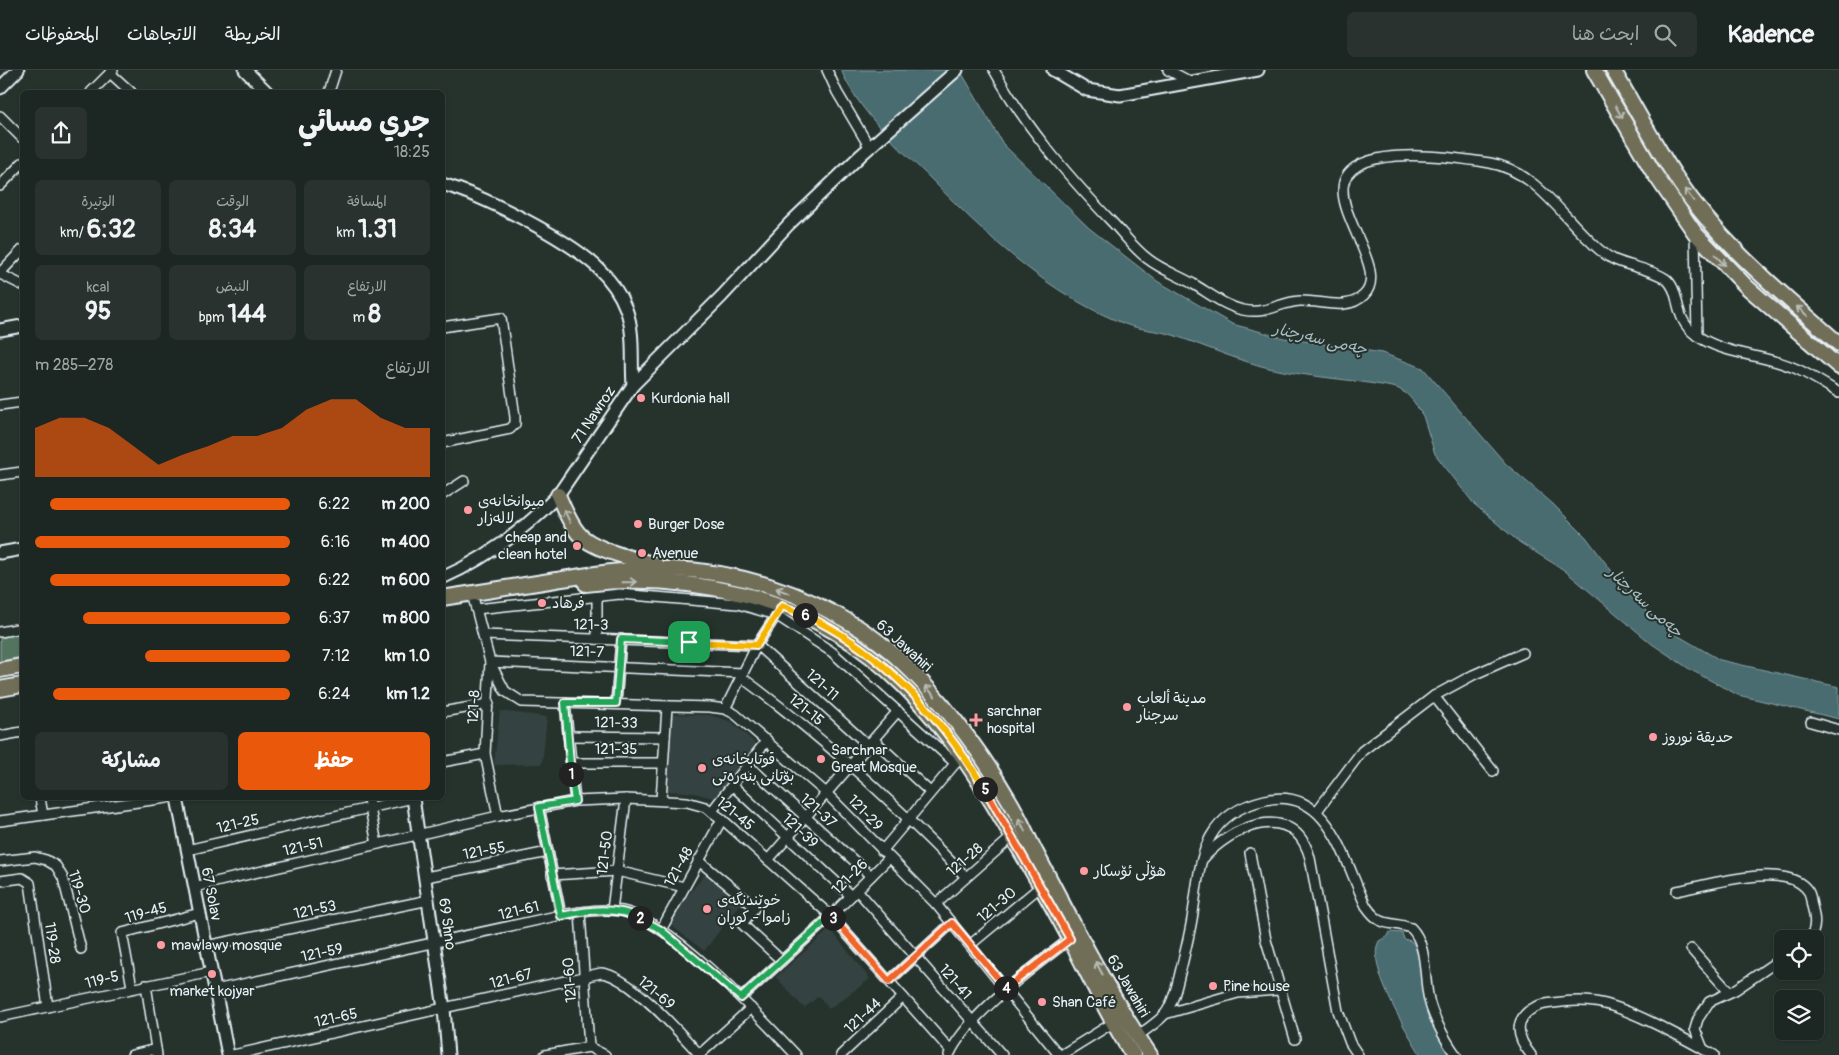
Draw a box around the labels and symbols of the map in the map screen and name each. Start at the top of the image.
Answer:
one-way arrow [1614,104,1624,119]
one-way arrow [1684,189,1695,202]
one-way arrow [1714,253,1726,266]
one-way arrow [1796,306,1809,317]
water label: چەمی سەرچنار [1270,318,1370,360]
street label: 71 Nawroz [568,383,620,447]
place label: Kurdonia hall [651,389,730,408]
marker: Kurdonia hall [635,392,647,404]
place label: میوانخانەی لالەزار [477,492,545,528]
marker: میوانخانەی لالەزار [462,504,474,516]
one-way arrow [562,509,572,524]
place label: Burger Dose [648,515,725,534]
marker: Burger Dose [632,518,644,530]
place label: cheap and clean hotel [498,528,567,564]
marker: cheap and clean hotel [571,540,583,552]
place label: Avenue [652,544,699,563]
marker: Avenue [636,547,648,559]
water label: چەمی سەرچنار [1602,561,1688,643]
one-way arrow [621,577,637,587]
one-way arrow [776,586,791,595]
place label: فرهاد [552,594,585,613]
marker: فرهاد [536,597,548,609]
pin: 6 [792,602,818,628]
street label: 121-3 [573,615,609,635]
street label: 63 Jawahiri [872,616,936,677]
pin [668,621,710,663]
street label: 121-7 [569,642,605,662]
street label: 121-11 [801,665,843,705]
one-way arrow [924,685,936,698]
street label: 121-8 [464,689,484,725]
place label: مدينة ألعاب سرجنار [1136,689,1207,725]
street label: 121-15 [784,690,828,730]
marker: مدينة ألعاب سرجنار [1121,701,1133,713]
place label: sarchnar hospital [987,702,1042,738]
street label: 121-33 [594,713,638,733]
marker: sarchnar hospital [969,713,983,727]
place label: حديقة نوروز [1662,728,1733,747]
marker: حديقة نوروز [1647,731,1659,743]
street label: 121-35 [594,740,638,759]
place label: Sarchnar Great Mosque [831,741,917,777]
place label: قوتابخانەی بۆتانی بنەرەتی [712,750,794,786]
marker: Sarchnar Great Mosque [815,753,827,765]
pin: 1 [558,762,584,786]
marker: قوتابخانەی بۆتانی بنەرەتی [696,762,708,774]
pin: 5 [972,776,998,802]
street label: 121-37 [796,790,840,832]
street label: 121-29 [843,791,887,835]
street label: 121-45 [712,793,758,835]
street label: 121-25 [215,810,261,838]
street label: 121-39 [778,810,822,852]
one-way arrow [1017,818,1026,833]
street label: 121-50 [593,830,617,876]
street label: 121-51 [281,833,325,861]
street label: 121-55 [461,838,507,864]
street label: 121-28 [943,839,988,881]
street label: 121-48 [660,843,698,890]
street label: 121-26 [828,855,872,899]
place label: هۆڵی ئۆسکار [1093,860,1166,881]
marker: هۆڵی ئۆسکار [1078,865,1090,877]
street label: 67 Solav [197,866,226,922]
street label: 119-30 [63,868,95,916]
street label: 121-30 [974,883,1020,927]
place label: خوێندنگەی زاموا - کوڕان [717,891,791,930]
street label: 121-53 [292,896,338,924]
street label: 69 Shno [434,897,460,951]
street label: 121-61 [497,897,541,925]
street label: 119-45 [123,898,169,928]
marker: خوێندنگەی زاموا - کوڕان [701,903,713,915]
pin: 2 [628,906,652,930]
pin: 3 [820,906,846,930]
street label: 119-28 [40,921,64,965]
place label: mawlawy mosque [171,936,282,955]
marker: mawlawy mosque [155,939,167,951]
street label: 121-59 [299,939,345,967]
street label: 63 Jawahiri [1102,951,1154,1021]
street label: 121-60 [559,957,581,1003]
street label: 121-41 [934,960,976,1004]
one-way arrow [1093,961,1103,976]
street label: 121-67 [488,965,534,993]
street label: 119-5 [83,967,121,993]
marker: market kojyar [206,968,218,980]
street label: 121-69 [633,972,679,1014]
pin: 4 [994,976,1018,1000]
place label: Pine house [1223,977,1290,996]
marker: Pine house [1207,980,1219,992]
place label: market kojyar [169,982,255,1001]
place label: Shan Café [1052,993,1116,1012]
street label: 121-44 [840,994,886,1038]
marker: Shan Café [1036,996,1048,1008]
street label: 121-65 [313,1004,359,1032]

